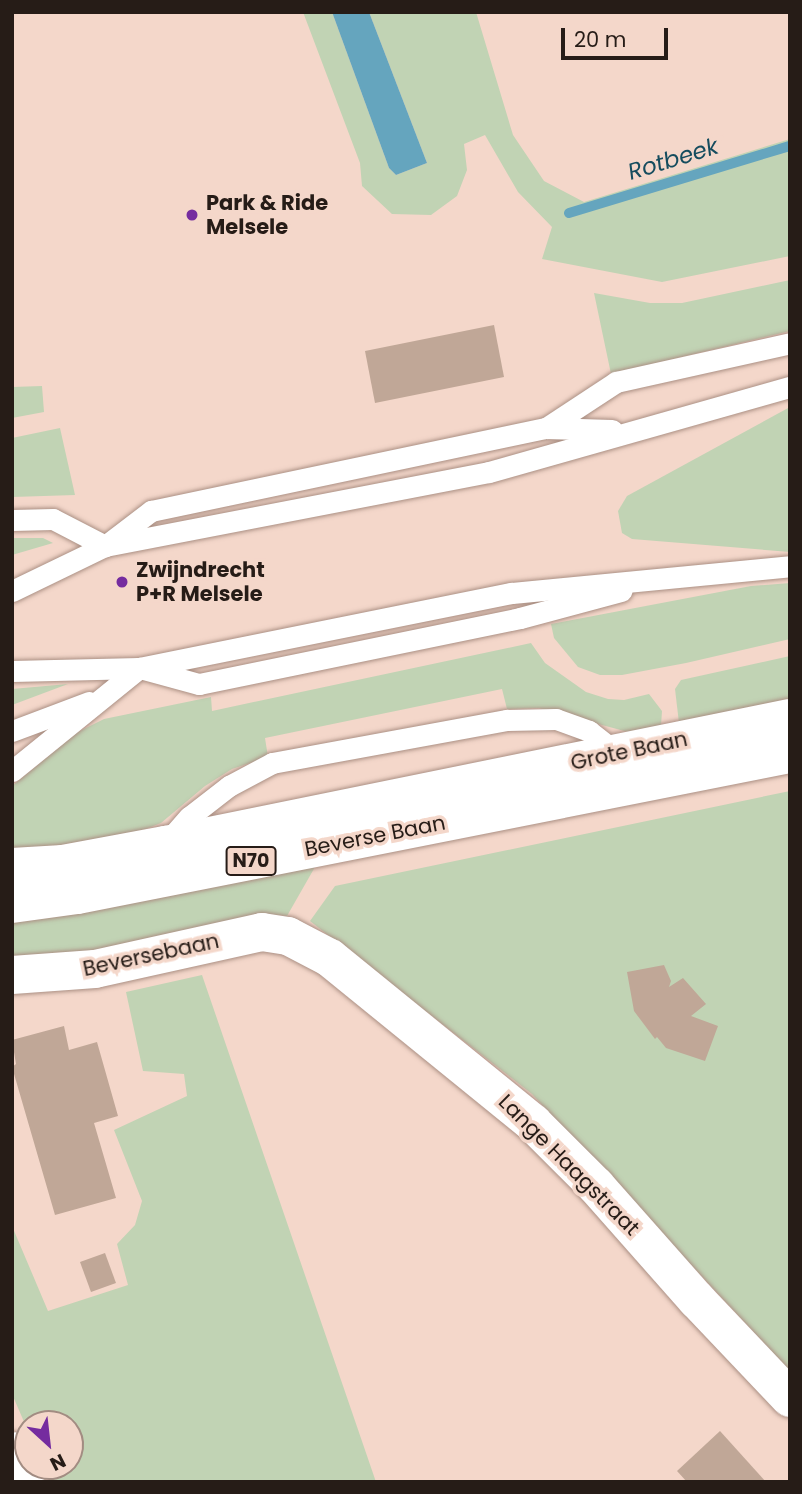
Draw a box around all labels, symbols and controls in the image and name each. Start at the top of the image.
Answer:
scale bar [564,14,671,58]
text: 20 m [574,25,627,54]
water label: Rotbeek [625,132,721,186]
place label: Park & Ride Melsele [206,190,328,240]
marker: Park & Ride Melsele [184,207,200,223]
place label: Zwijndrecht P+R Melsele [136,557,265,607]
marker: Zwijndrecht P+R Melsele [114,574,130,590]
street label: Grote Baan [568,726,690,776]
street label: Beverse Baan [302,810,448,862]
road number: N70 [225,846,277,876]
street label: Beversebaan [81,928,221,982]
street label: Lange Haagstraat [493,1089,645,1241]
north arrow [14,1410,84,1480]
text: N [45,1447,70,1478]

